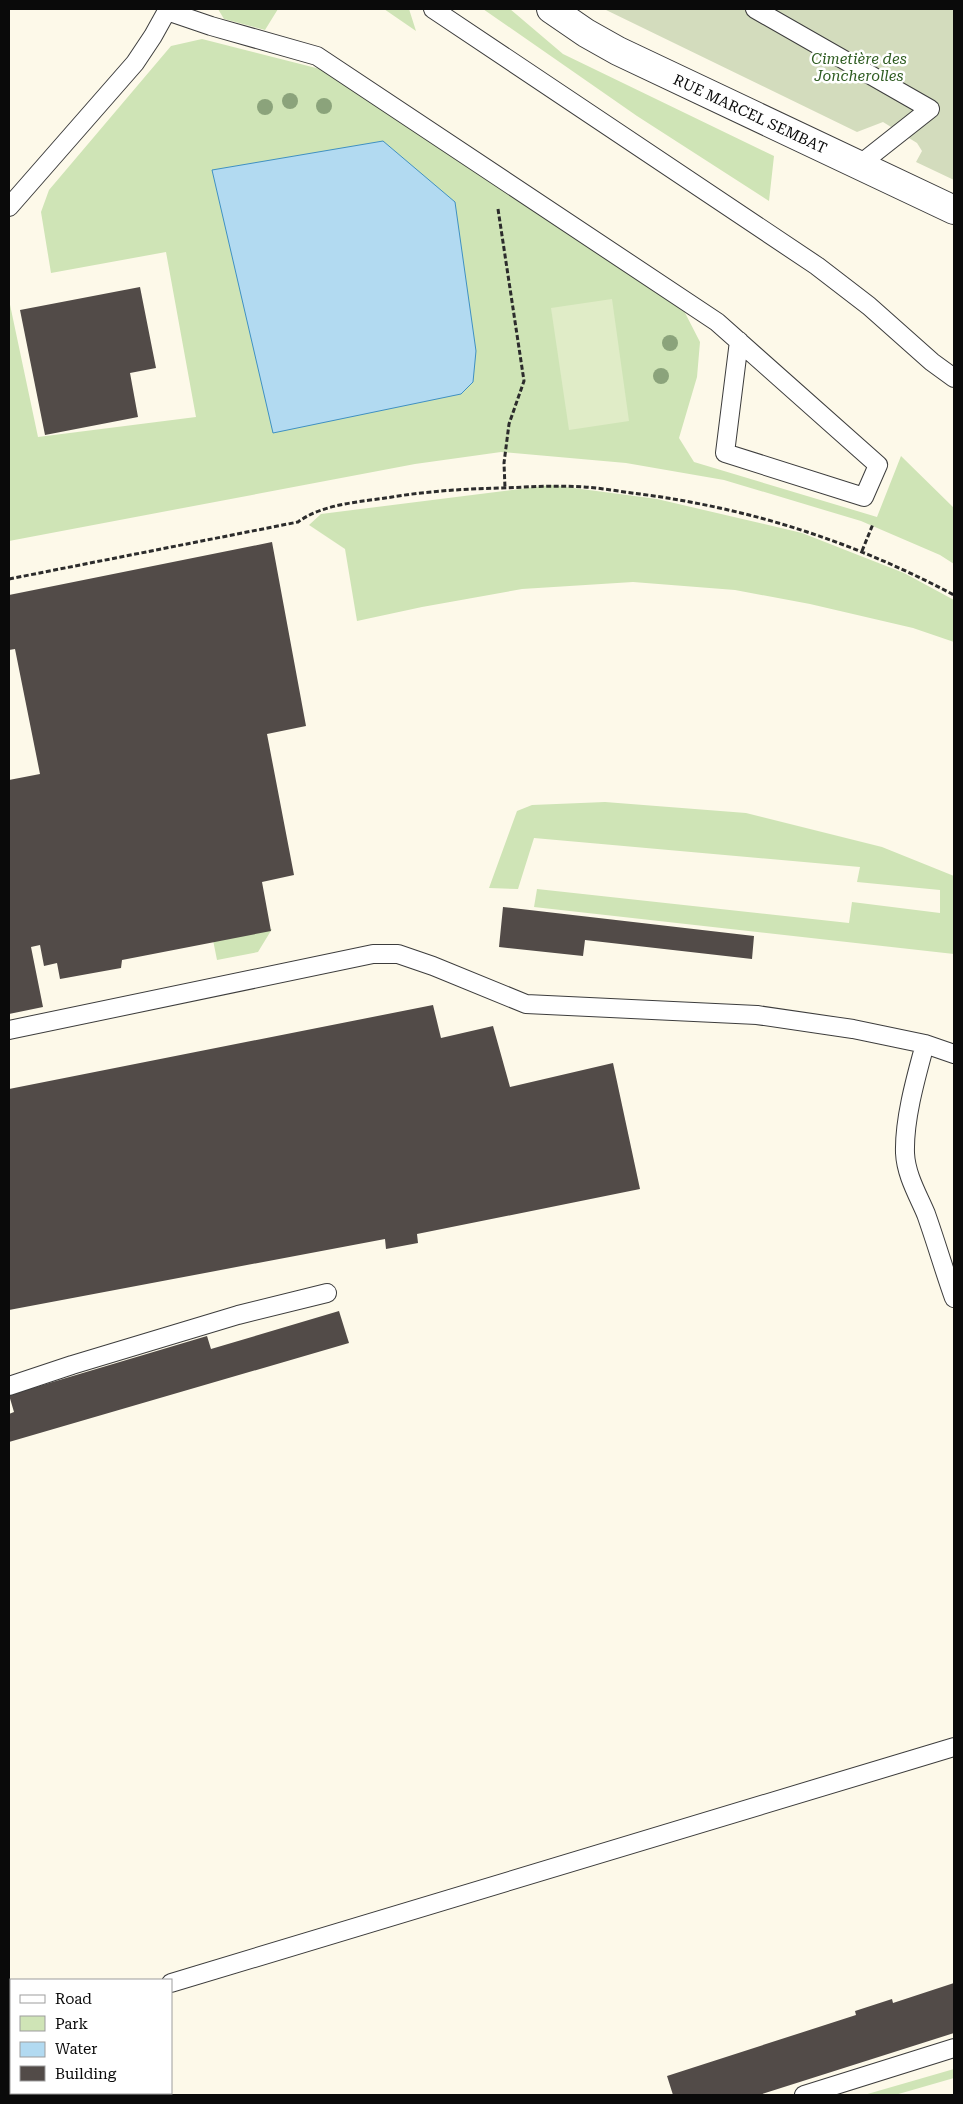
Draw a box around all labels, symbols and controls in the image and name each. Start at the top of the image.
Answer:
park label: Cimetière des Joncherolles [811,50,907,85]
street label: RUE MARCEL SEMBAT [670,70,830,158]
legend [10,1979,172,2094]
text: Road [55,1990,92,2008]
text: Park [55,2015,89,2033]
text: Water [55,2040,97,2058]
text: Building [55,2065,117,2083]

